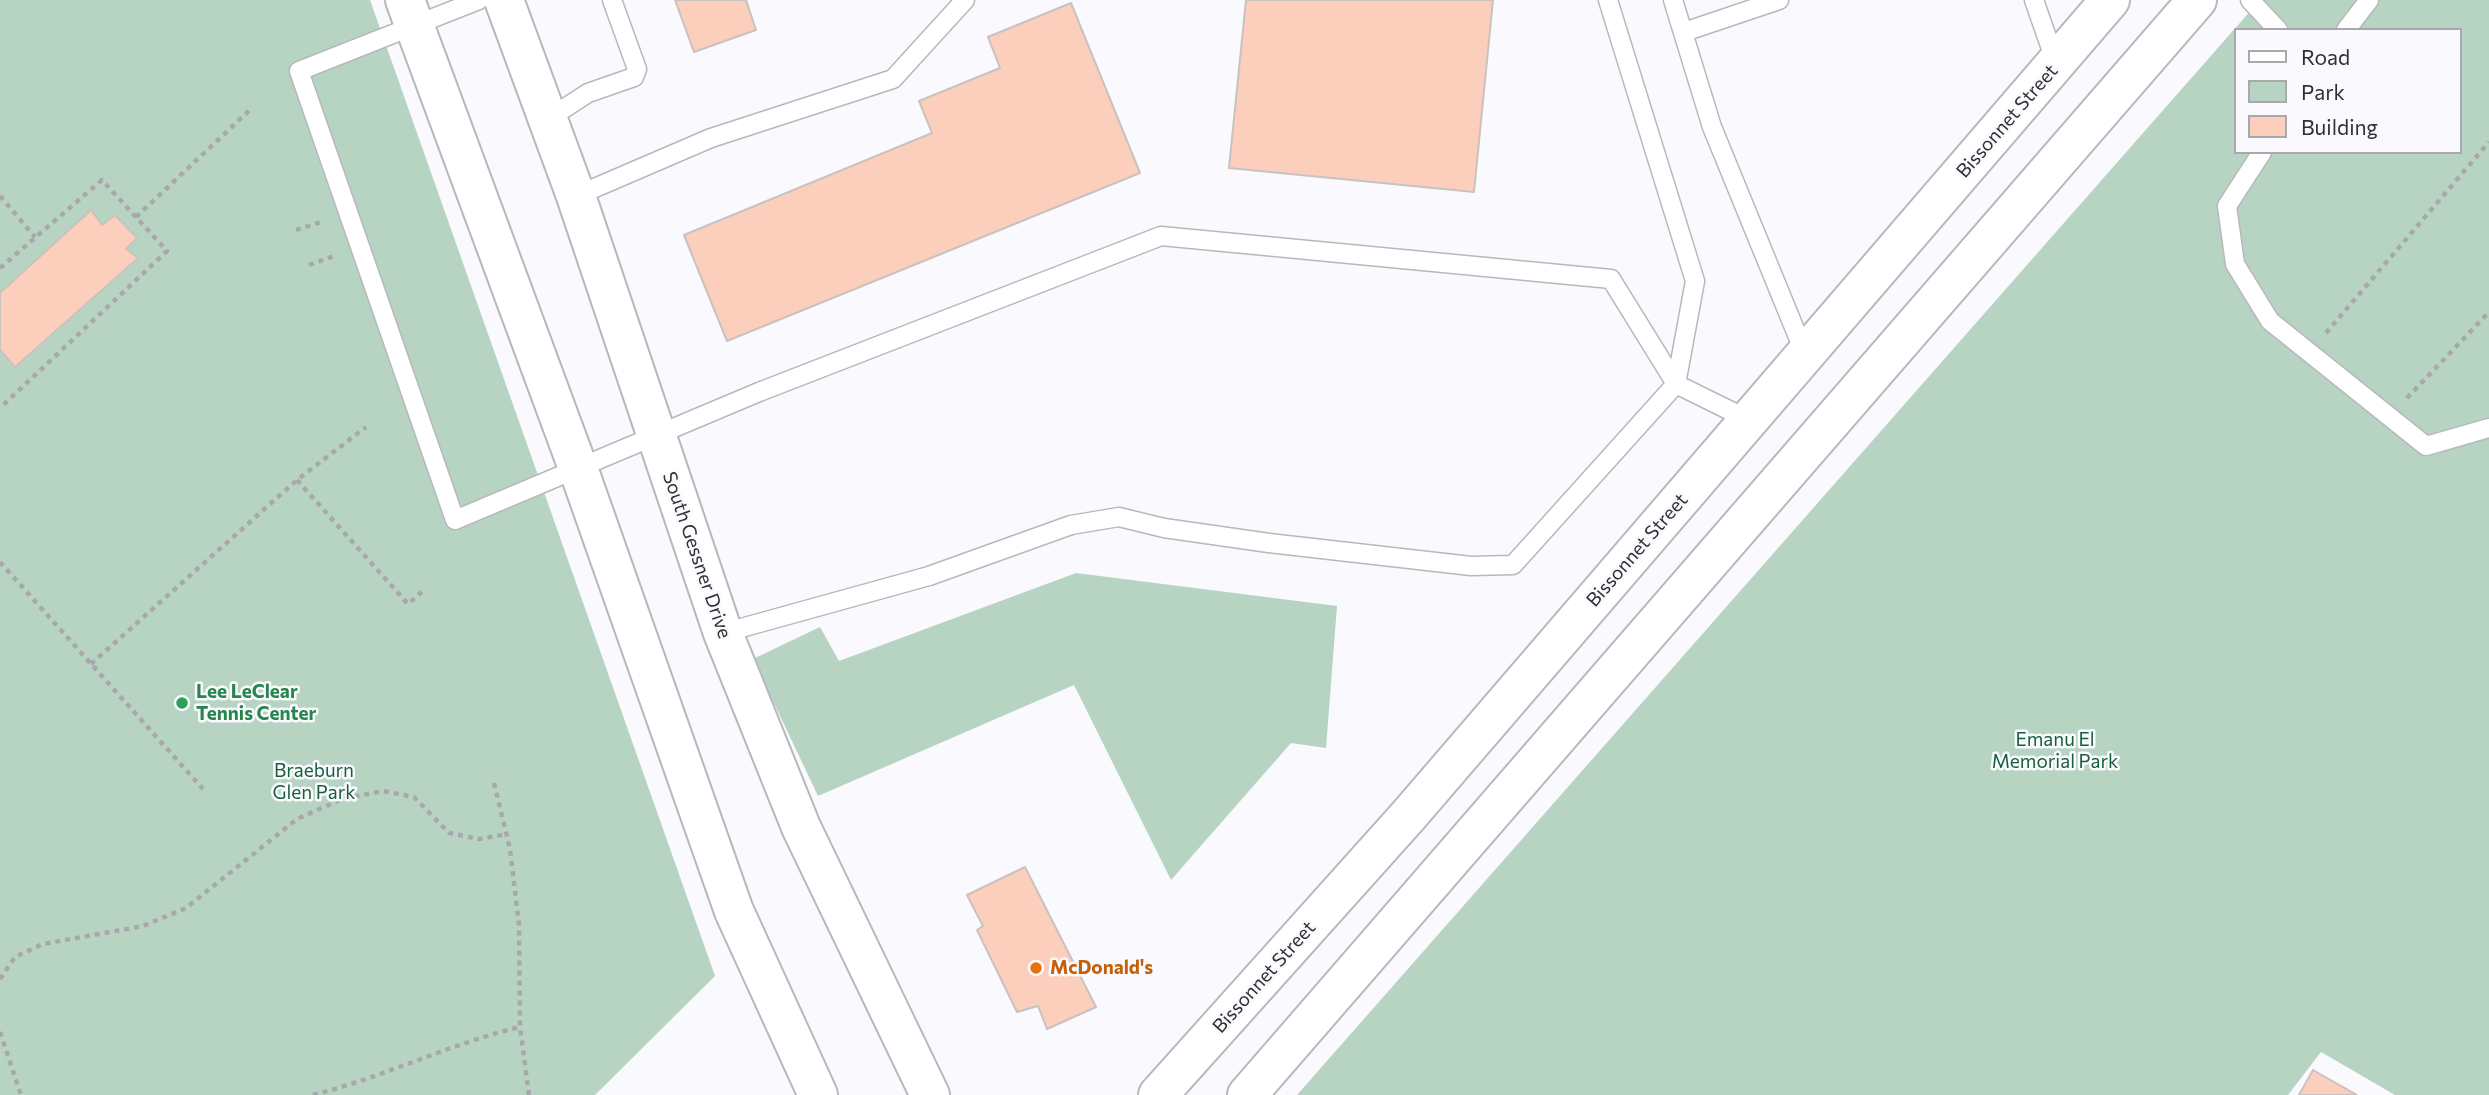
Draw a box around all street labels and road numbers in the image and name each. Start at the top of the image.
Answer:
street label: Bissonnet Street [1952,60,2062,182]
street label: South Gessner Drive [658,469,736,641]
street label: Bissonnet Street [1582,489,1692,611]
street label: Bissonnet Street [1208,916,1320,1038]

